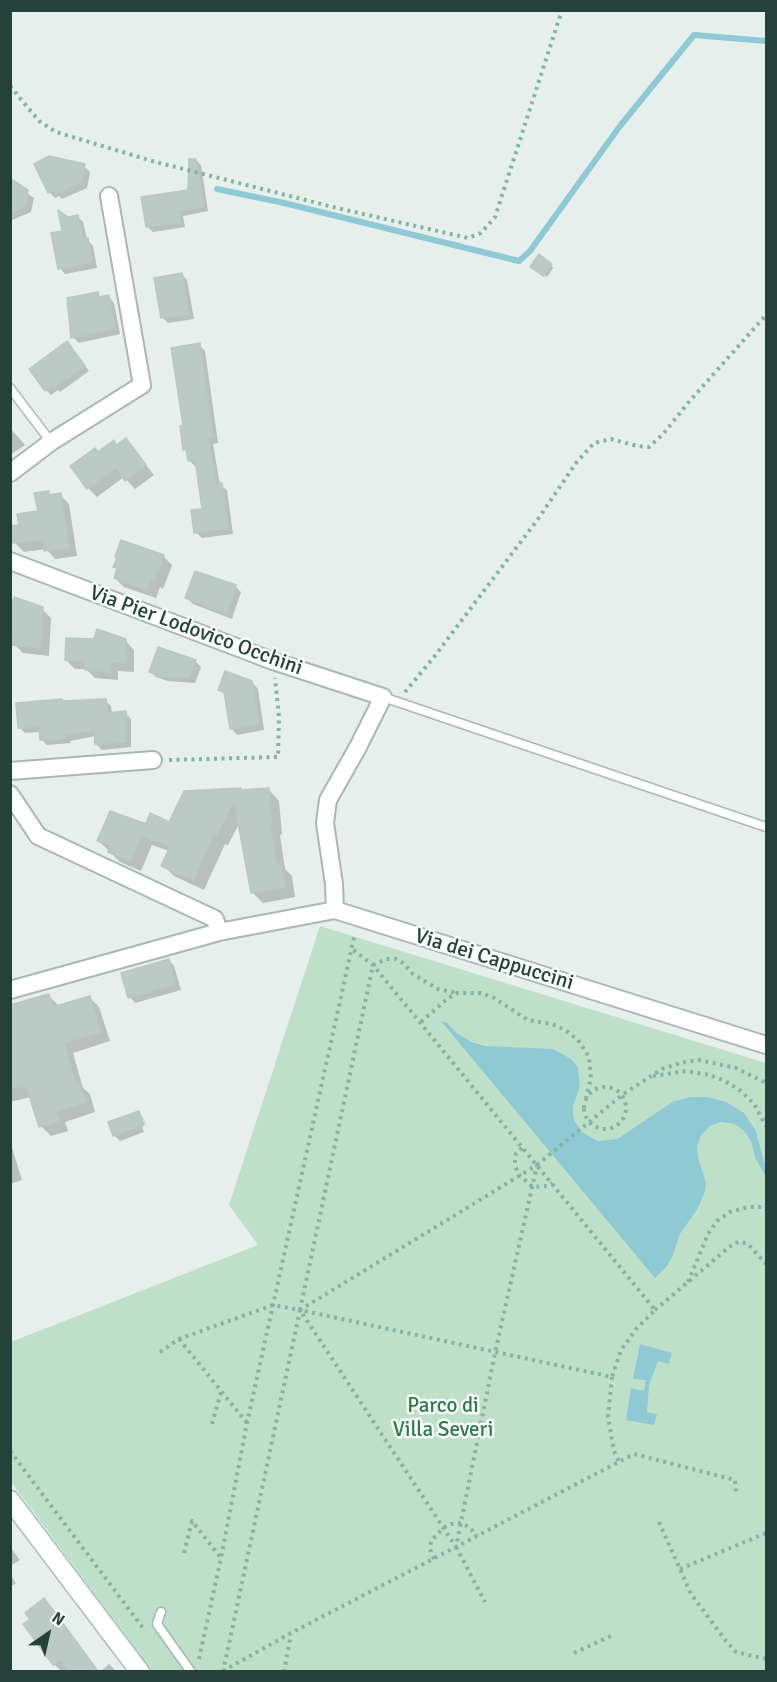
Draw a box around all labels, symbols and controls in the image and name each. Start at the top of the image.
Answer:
street label: Via Pier Lodovico Occhini [86,581,306,681]
street label: Via dei Cappuccini [412,924,576,996]
park label: Parco di Villa Severi [393,1393,493,1443]
north arrow [18,1604,78,1664]
text: N [48,1608,68,1630]

